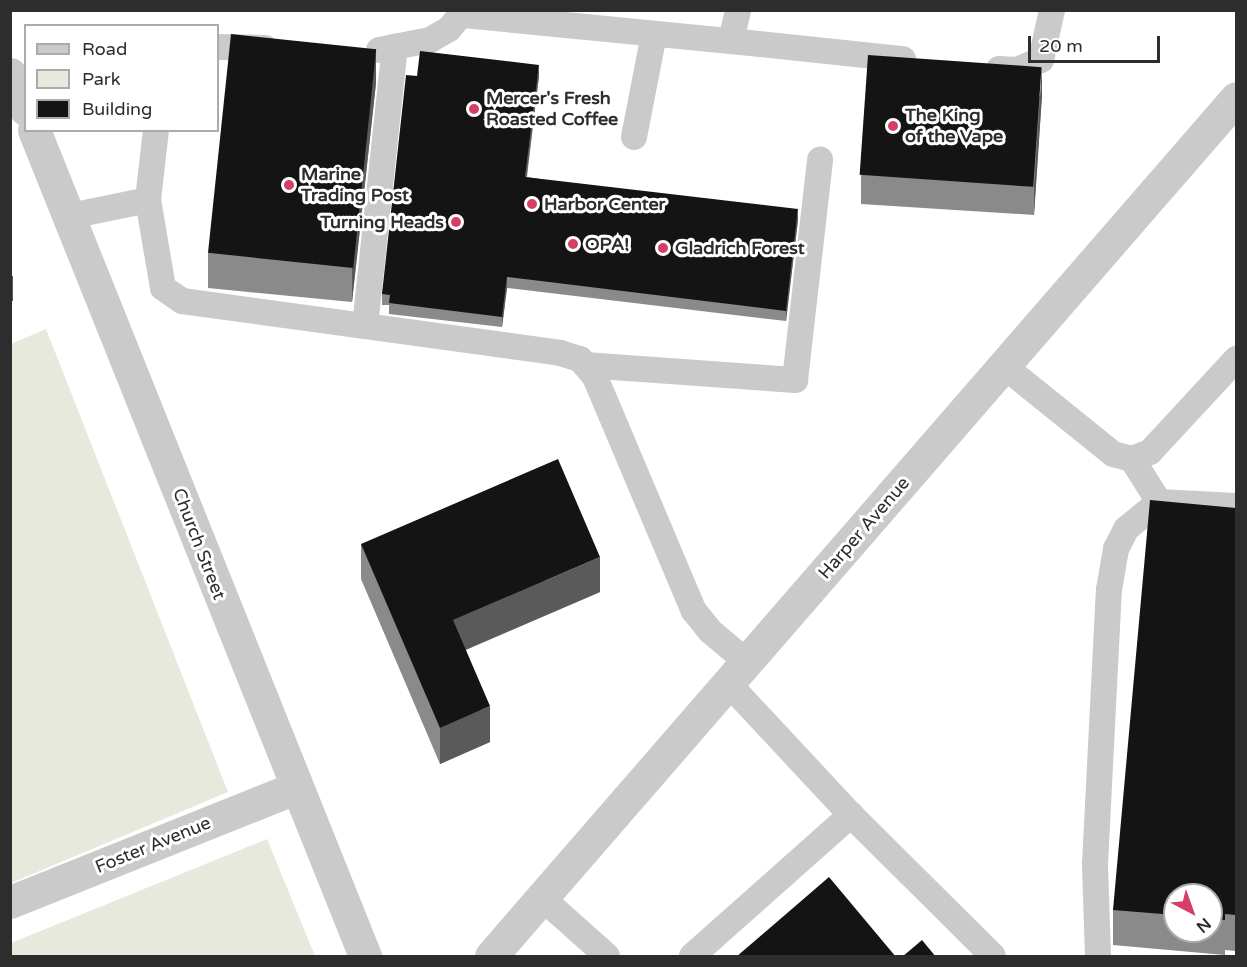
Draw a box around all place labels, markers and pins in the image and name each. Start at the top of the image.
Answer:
place label: Mercer's Fresh Roasted Coffee [486,88,618,130]
marker: Mercer's Fresh Roasted Coffee [467,102,481,116]
place label: The King of the Vape [905,105,1003,148]
marker: The King of the Vape [886,119,900,133]
place label: Marine Trading Post [301,164,409,207]
marker: Marine Trading Post [282,178,296,192]
place label: Harbor Center [544,193,665,215]
marker: Harbor Center [525,197,539,211]
place label: Turning Heads [320,211,444,233]
marker: Turning Heads [449,215,463,229]
place label: OPA! [585,233,629,255]
marker: OPA! [566,237,580,251]
place label: Gladrich Forest [675,237,805,259]
marker: Gladrich Forest [656,241,670,255]

